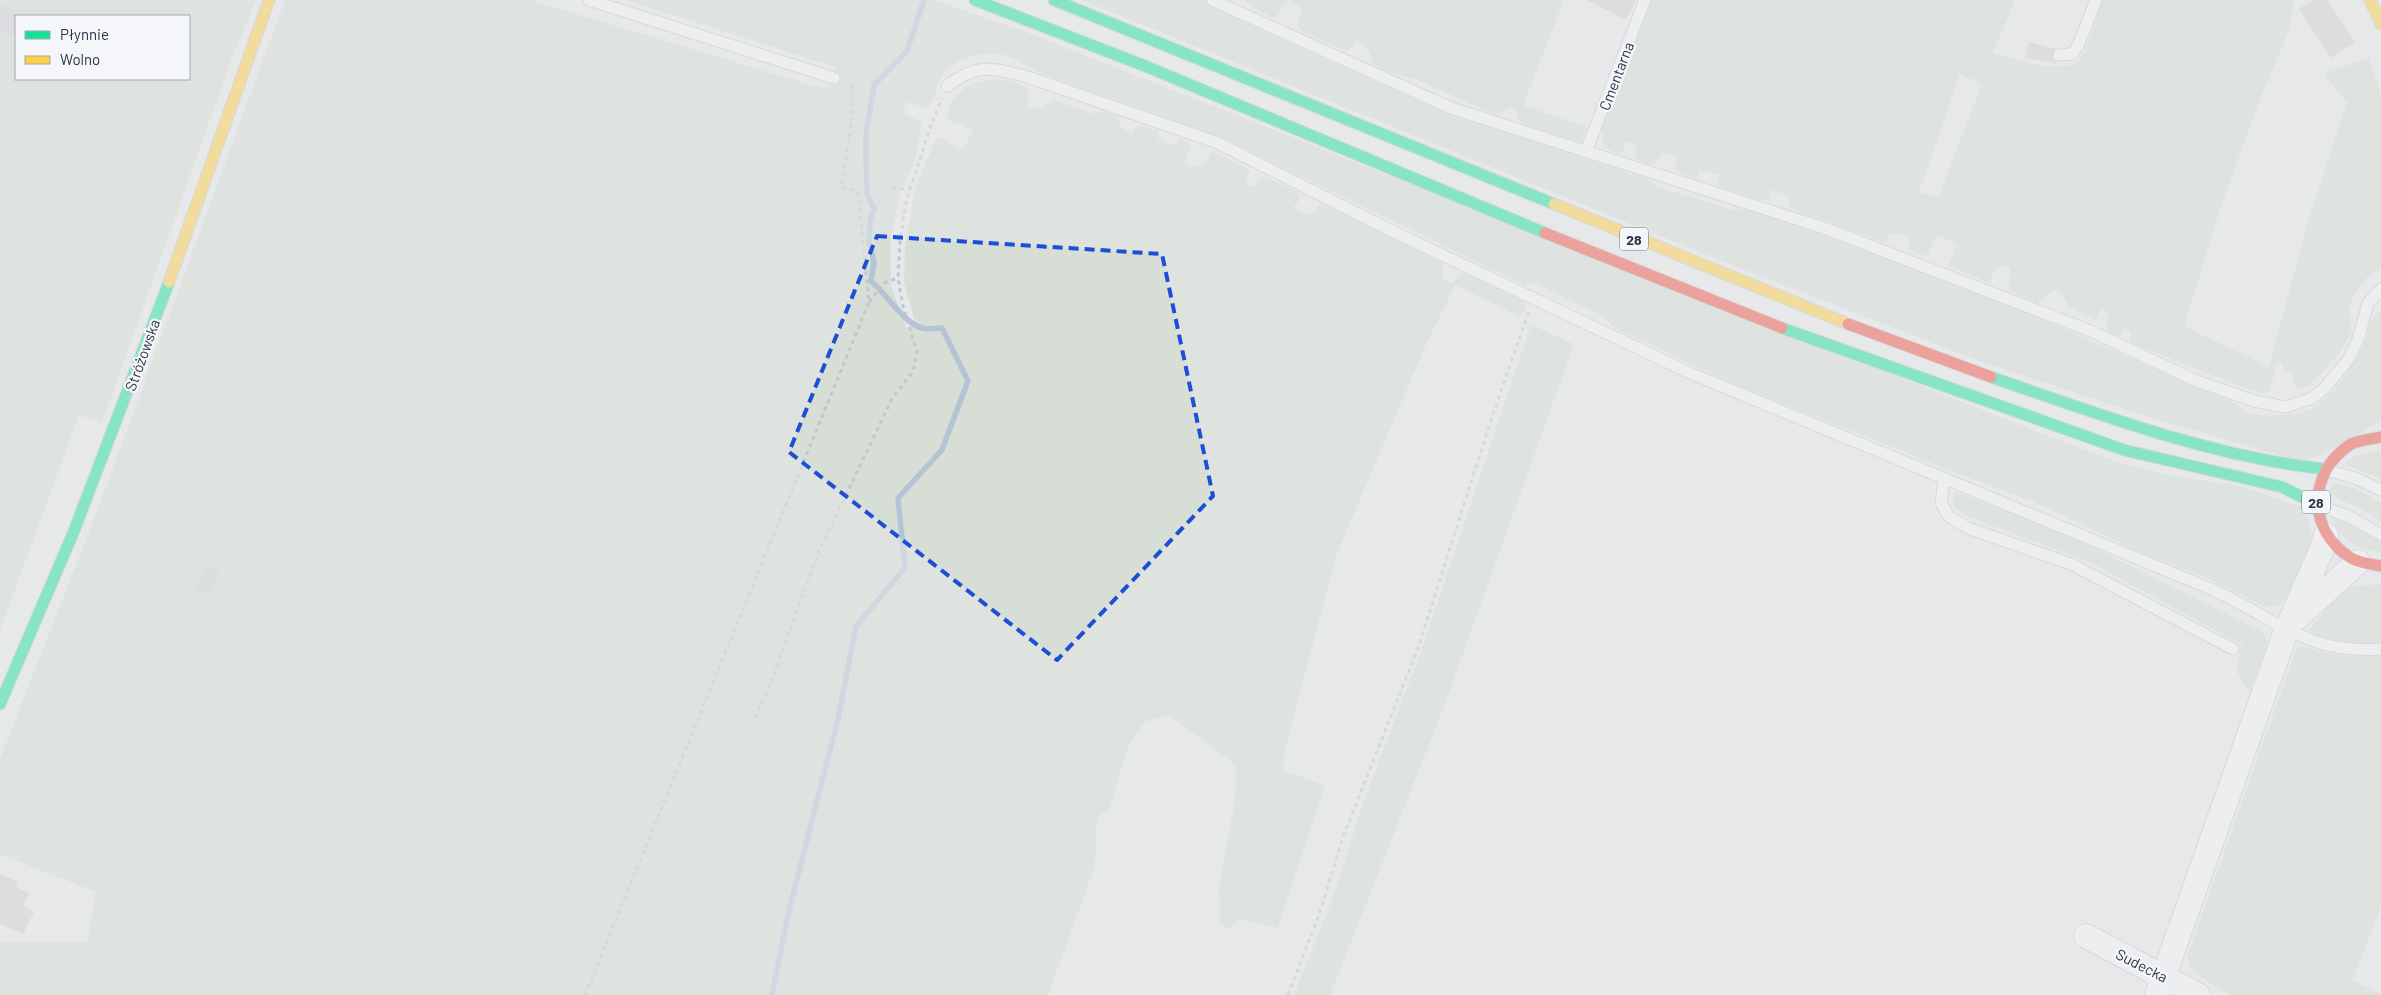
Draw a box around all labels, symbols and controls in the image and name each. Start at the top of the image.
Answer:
legend [15,15,190,80]
text: Płynnie [60,25,109,43]
street label: Cmentarna [1595,39,1637,113]
text: Wolno [60,50,100,68]
road number: 28 [1620,228,1648,250]
street label: Stróżowska [121,317,163,393]
road number: 28 [2302,491,2330,514]
street label: Sudecka [2113,944,2171,986]

